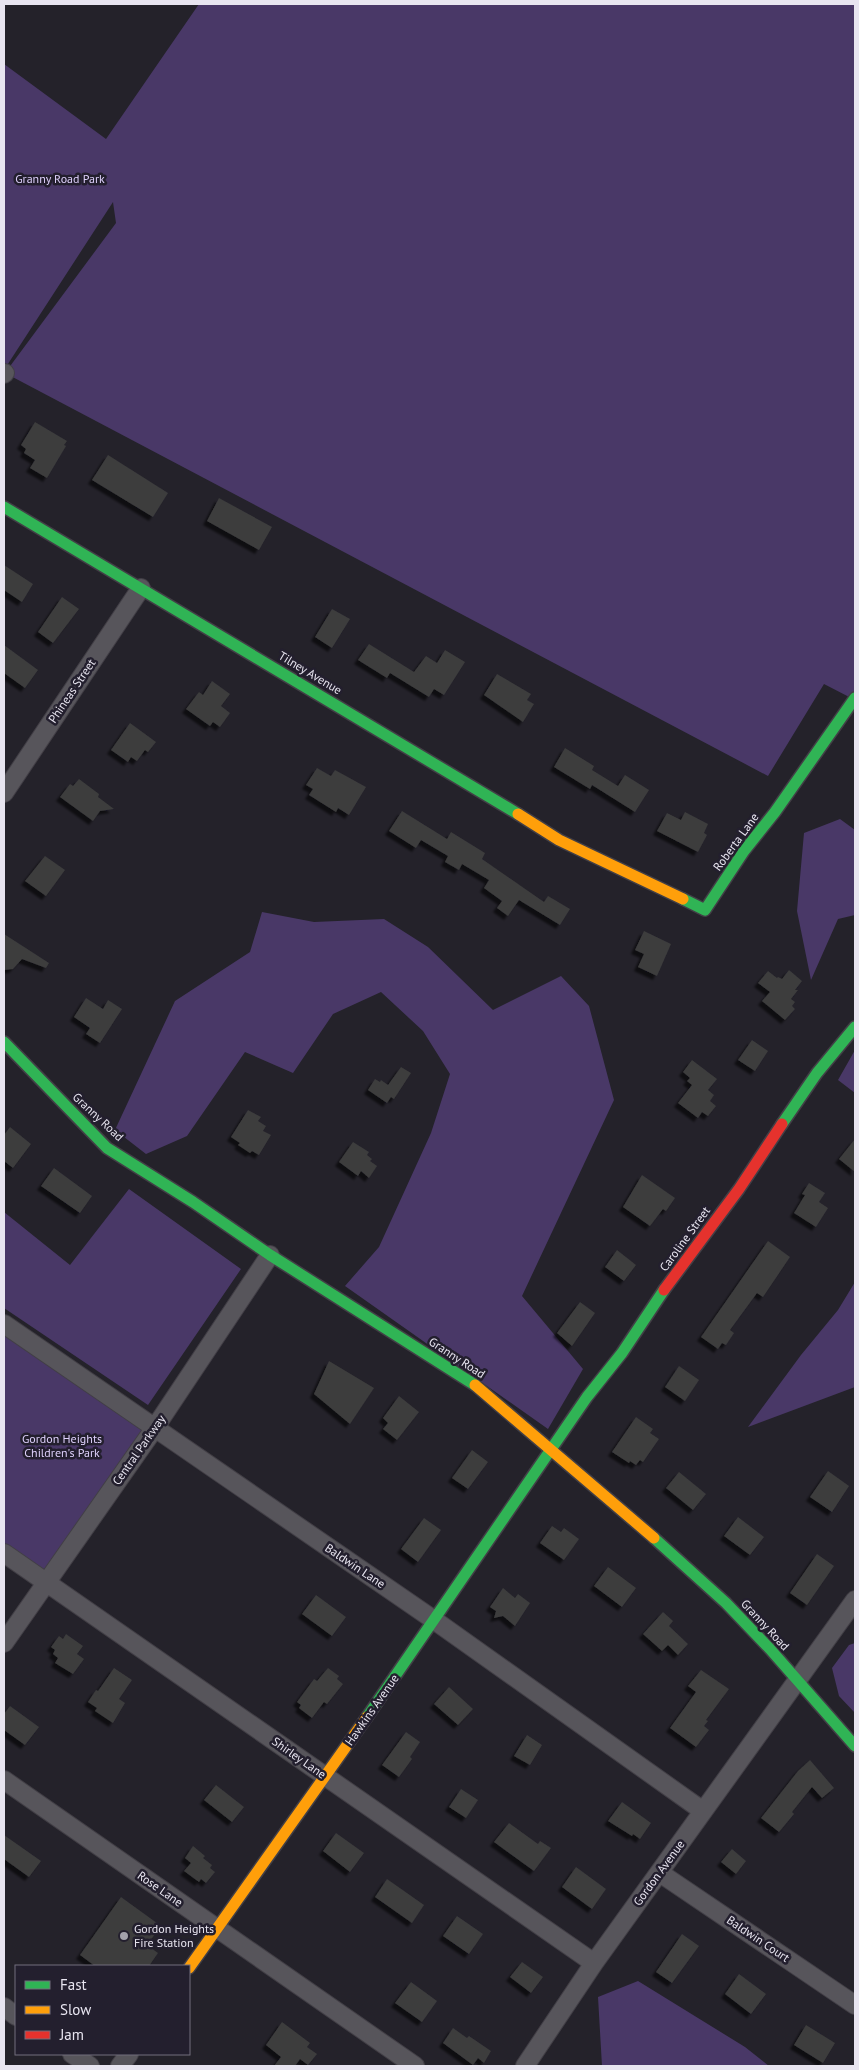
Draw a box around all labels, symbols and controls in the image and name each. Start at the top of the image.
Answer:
park label: Granny Road Park [15,171,105,186]
street label: Tilney Avenue [276,648,345,697]
street label: Phineas Street [45,656,98,726]
street label: Roberta Lane [710,810,762,874]
street label: Granny Road [70,1089,127,1144]
street label: Caroline Street [656,1203,713,1274]
street label: Granny Road [426,1334,488,1381]
street label: Central Parkway [109,1411,169,1488]
park label: Gordon Heights Children's Park [22,1431,102,1460]
street label: Baldwin Lane [322,1540,388,1591]
street label: Granny Road [738,1596,793,1653]
street label: Hawkins Avenue [341,1671,402,1748]
street label: Shirley Lane [269,1734,329,1782]
street label: Gordon Avenue [630,1837,687,1909]
street label: Rose Lane [135,1868,186,1910]
street label: Baldwin Court [724,1912,793,1965]
place label: Gordon Heights Fire Station [134,1921,214,1950]
marker: Gordon Heights Fire Station [118,1930,130,1942]
legend [15,1965,190,2055]
text: Fast [60,1975,87,1994]
text: Slow [60,2000,91,2019]
text: Jam [59,2025,84,2044]

